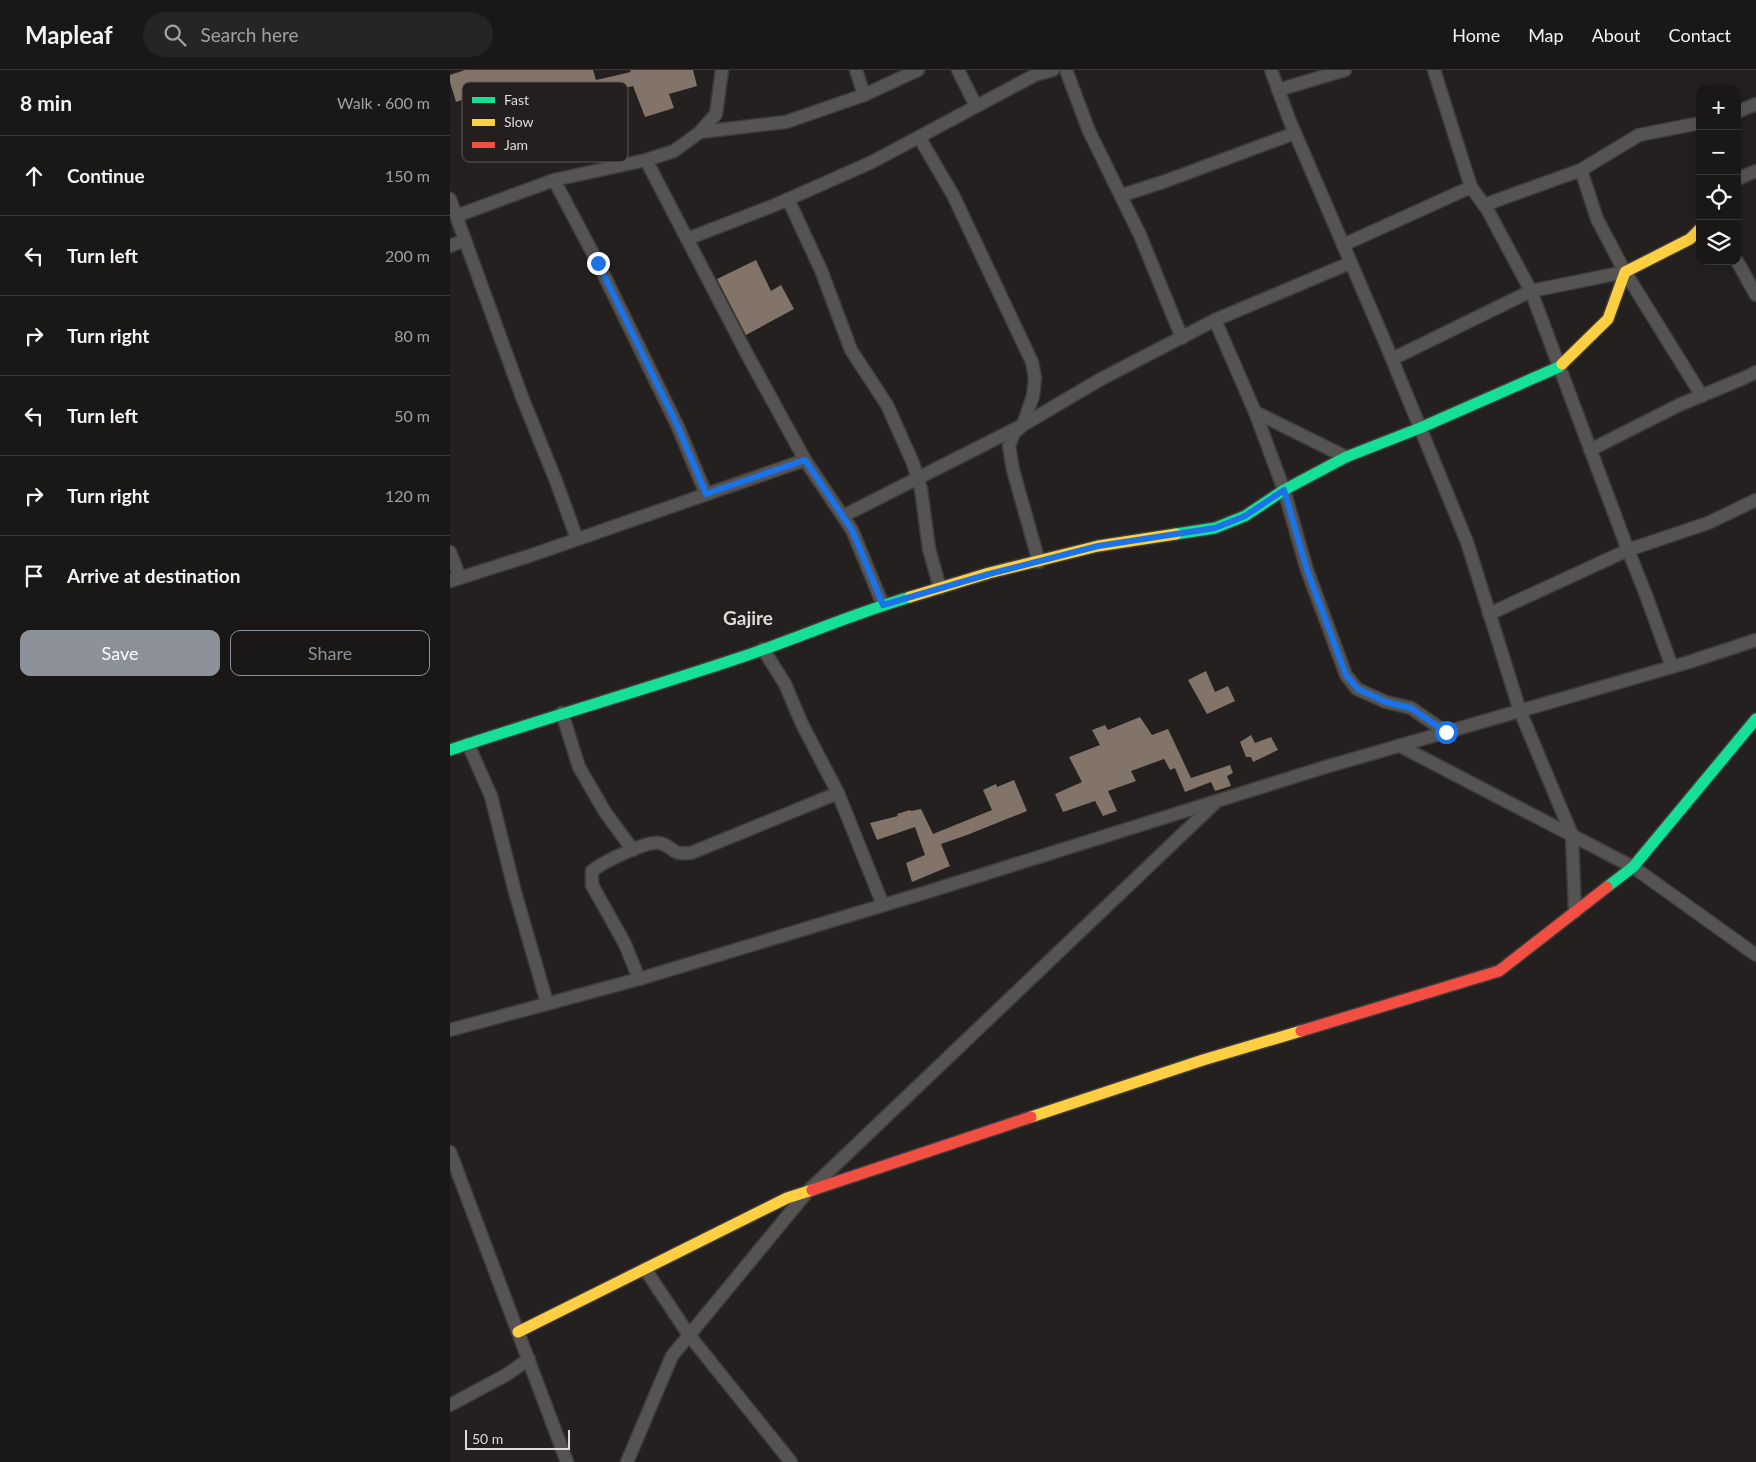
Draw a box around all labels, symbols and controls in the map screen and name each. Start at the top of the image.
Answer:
search box [143,12,493,57]
text: Mapleaf [25,20,113,49]
icon: search [161,21,189,49]
text: Search here [201,23,299,46]
text: Home [1452,24,1500,46]
text: Map [1528,24,1564,46]
text: About [1592,24,1641,46]
text: Contact [1669,24,1731,46]
legend [462,82,628,162]
map controls [1696,85,1741,265]
button: + [1696,85,1741,130]
text: 8 min [20,90,72,115]
text: Fast [504,91,529,108]
text: Walk · 600 m [337,93,430,112]
text: Slow [504,113,534,130]
button: − [1696,130,1741,175]
text: Jam [504,136,528,153]
icon: ahead [20,162,48,190]
text: Continue [67,164,145,187]
text: 150 m [385,166,430,185]
button: locate [1696,175,1741,220]
button: layers [1696,220,1741,265]
icon: left [20,242,48,270]
text: Turn left [67,244,138,267]
text: 200 m [385,246,430,265]
route end [587,252,610,275]
icon: right [20,322,48,350]
text: Turn right [67,324,149,347]
text: 80 m [394,326,430,345]
icon: left [20,402,48,430]
text: Turn left [67,404,138,427]
text: 50 m [394,406,430,425]
icon: right [20,482,48,510]
text: Turn right [67,484,149,507]
text: 120 m [385,486,430,505]
icon: arrive [20,562,48,590]
text: Arrive at destination [67,564,240,587]
district label: Gajire [723,606,773,629]
button: Save [20,630,220,676]
button: Share [230,630,430,676]
route start [1435,721,1458,744]
scale bar [465,1427,570,1450]
text: 50 m [472,1430,503,1447]

